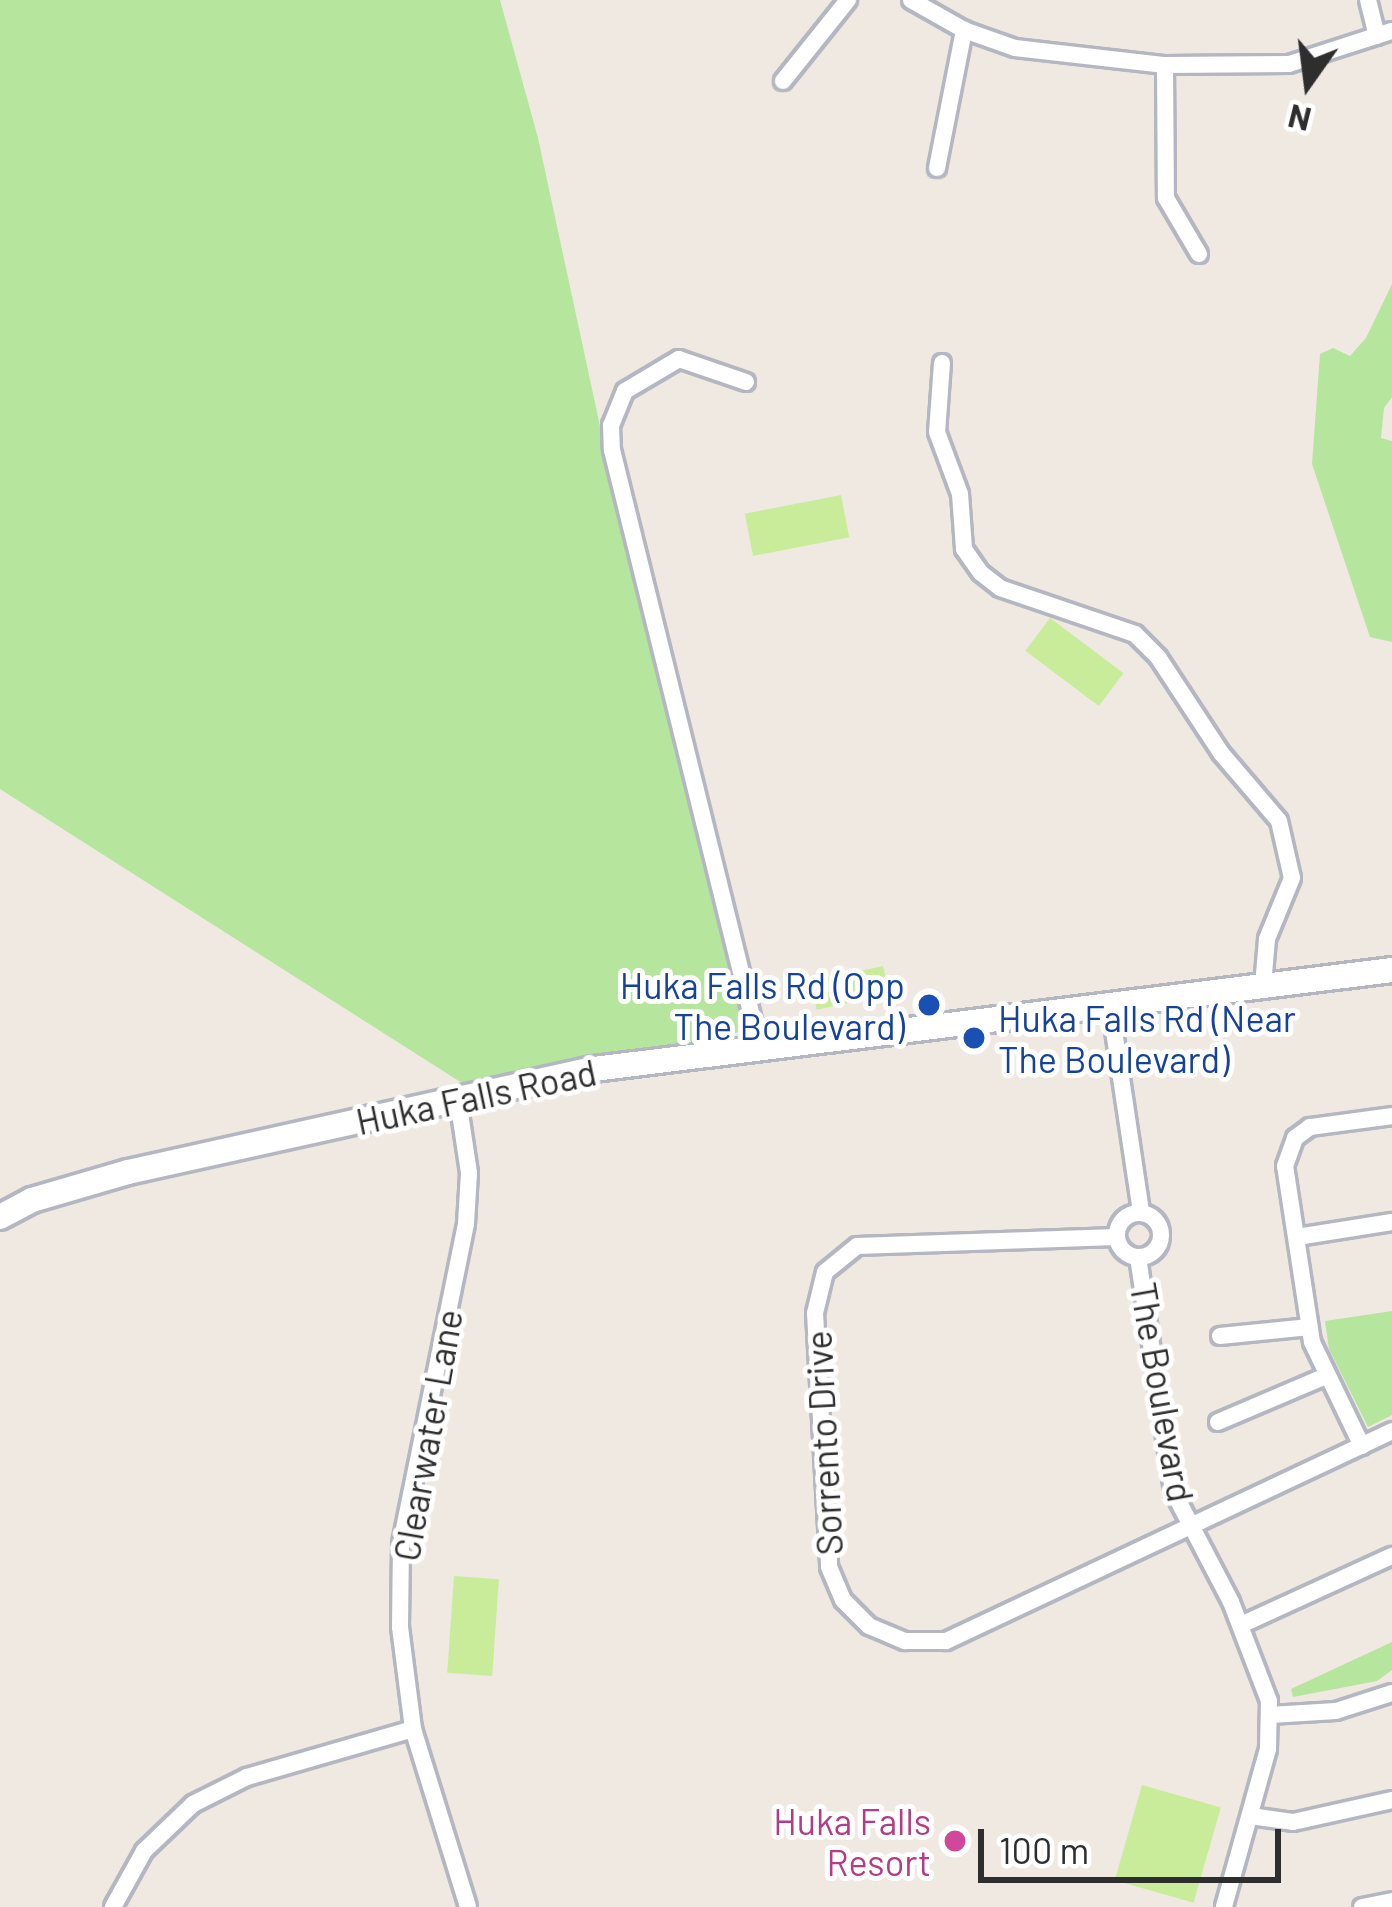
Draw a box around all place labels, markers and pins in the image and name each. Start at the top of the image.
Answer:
place label: Huka Falls Rd (Opp The Boulevard) [620,962,905,1047]
marker: Huka Falls Rd (Opp The Boulevard) [916,992,942,1018]
place label: Huka Falls Rd (Near The Boulevard) [998,995,1296,1080]
marker: Huka Falls Rd (Near The Boulevard) [961,1025,987,1051]
place label: Huka Falls Resort [773,1798,931,1883]
marker: Huka Falls Resort [942,1828,968,1854]

